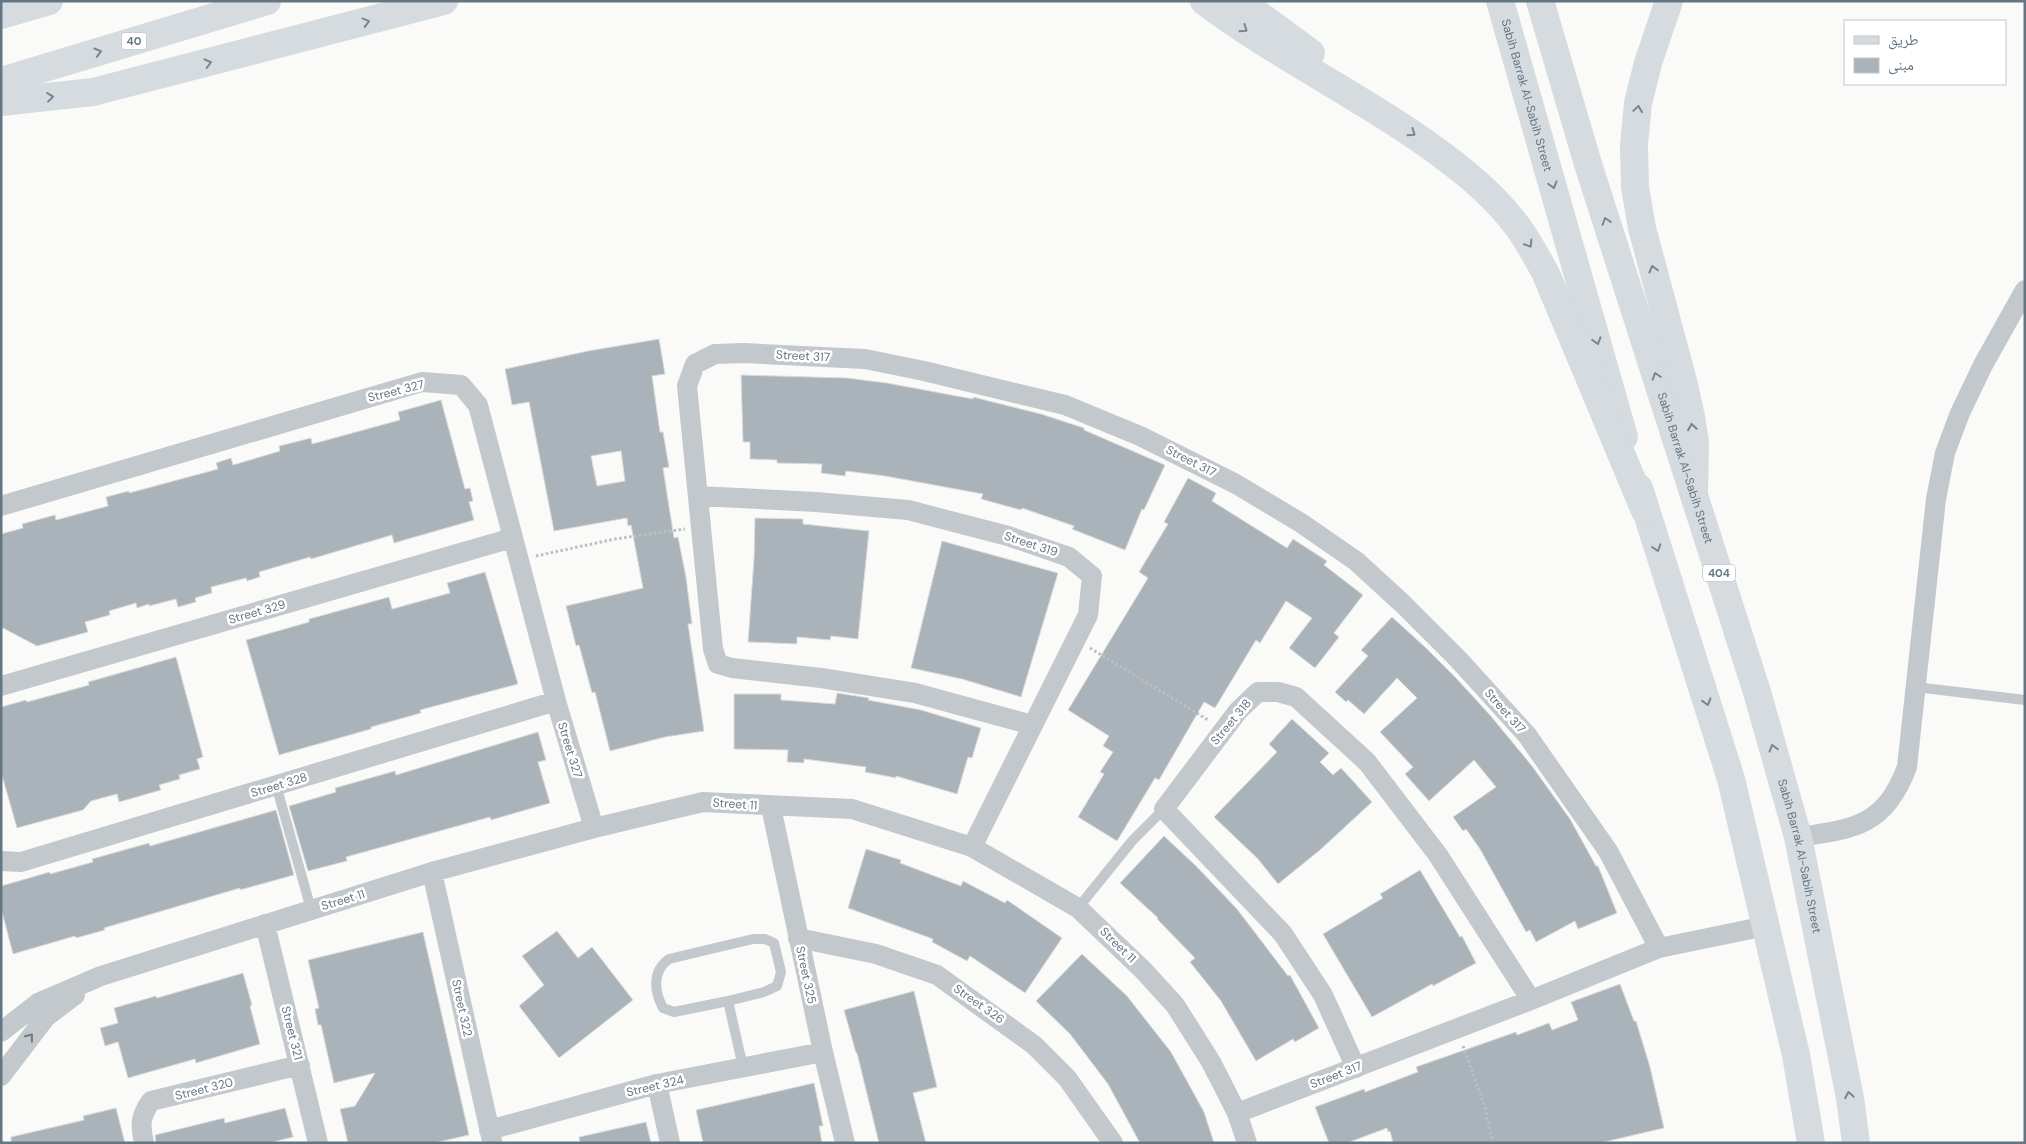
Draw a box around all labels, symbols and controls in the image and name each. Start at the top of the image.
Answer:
one-way arrow [361,17,370,28]
street label: Sabih Barrak Al-Sabih Street [1498,17,1556,174]
legend [1844,20,2006,85]
one-way arrow [1238,23,1248,32]
text: طريق [1888,30,1919,50]
road number: 40 [122,32,146,49]
one-way arrow [94,47,102,57]
text: مبنى [1888,55,1914,75]
one-way arrow [204,58,213,69]
one-way arrow [46,92,54,103]
one-way arrow [1632,105,1643,113]
one-way arrow [1406,127,1415,136]
one-way arrow [1547,180,1558,189]
one-way arrow [1602,218,1612,226]
one-way arrow [1523,238,1532,247]
one-way arrow [1648,265,1659,273]
one-way arrow [1592,337,1602,345]
street label: Street 317 [775,347,831,365]
one-way arrow [1652,372,1662,381]
street label: Street 327 [366,376,426,406]
street label: Sabih Barrak Al-Sabih Street [1654,390,1717,546]
one-way arrow [1688,422,1698,431]
street label: Street 317 [1163,442,1219,480]
street label: Street 319 [1002,528,1060,560]
one-way arrow [1652,543,1662,551]
road number: 404 [1703,564,1735,582]
street label: Street 329 [227,596,287,628]
street label: Street 317 [1481,685,1529,737]
street label: Street 318 [1207,696,1255,748]
one-way arrow [1702,698,1712,706]
street label: Street 327 [554,720,586,780]
one-way arrow [1768,744,1778,753]
street label: Street 328 [249,769,309,801]
street label: Sabih Barrak Al-Sabih Street [1774,777,1825,935]
street label: Street 11 [712,794,758,814]
street label: Street 11 [319,886,367,914]
street label: Street 11 [1096,924,1140,966]
street label: Street 325 [792,945,820,1005]
street label: Street 322 [448,978,476,1038]
street label: Street 326 [950,981,1008,1027]
street label: Street 321 [278,1004,306,1062]
one-way arrow [25,1034,33,1043]
street label: Street 317 [1308,1058,1364,1092]
street label: Street 324 [625,1072,685,1100]
street label: Street 320 [173,1074,235,1104]
one-way arrow [1844,1090,1854,1099]

